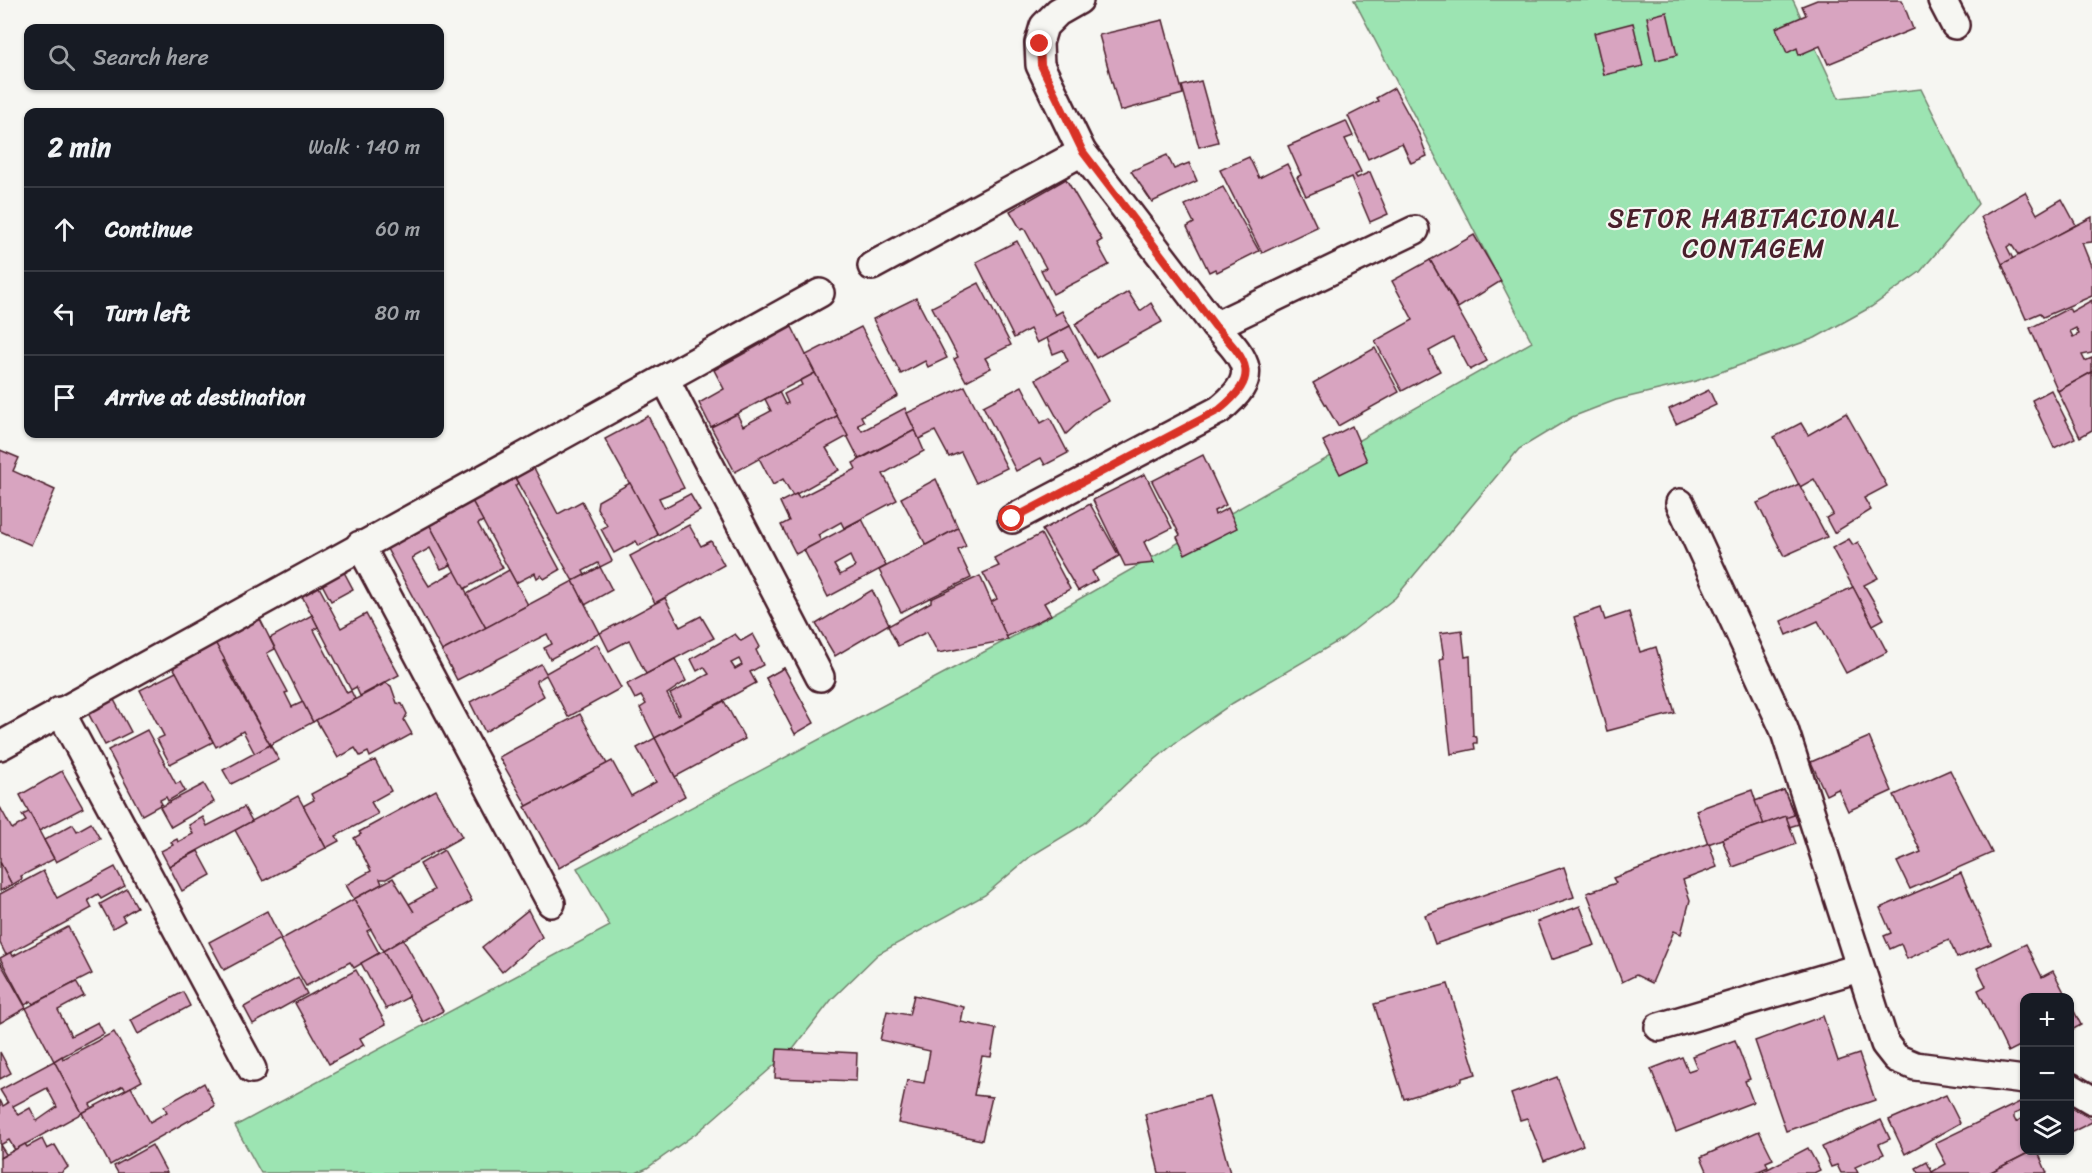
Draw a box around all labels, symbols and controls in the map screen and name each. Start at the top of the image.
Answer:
search box [24,24,444,90]
route end [1026,30,1052,56]
text: Search here [93,38,209,77]
icon: search [45,41,78,74]
text: 2 min [48,124,111,170]
text: Walk · 140 m [308,130,420,165]
district label: SETOR HABITACIONAL CONTAGEM [1608,195,1900,271]
text: Continue [105,210,193,249]
text: 60 m [375,212,420,247]
icon: ahead [48,213,81,246]
text: Turn left [105,294,190,333]
text: 80 m [375,296,420,331]
icon: left [48,297,81,330]
text: Arrive at destination [105,378,306,417]
icon: arrive [48,381,81,414]
route start [998,505,1024,531]
map controls [2020,993,2074,1155]
button: + [2020,993,2074,1047]
button: − [2020,1047,2074,1101]
button: layers [2020,1101,2074,1155]

